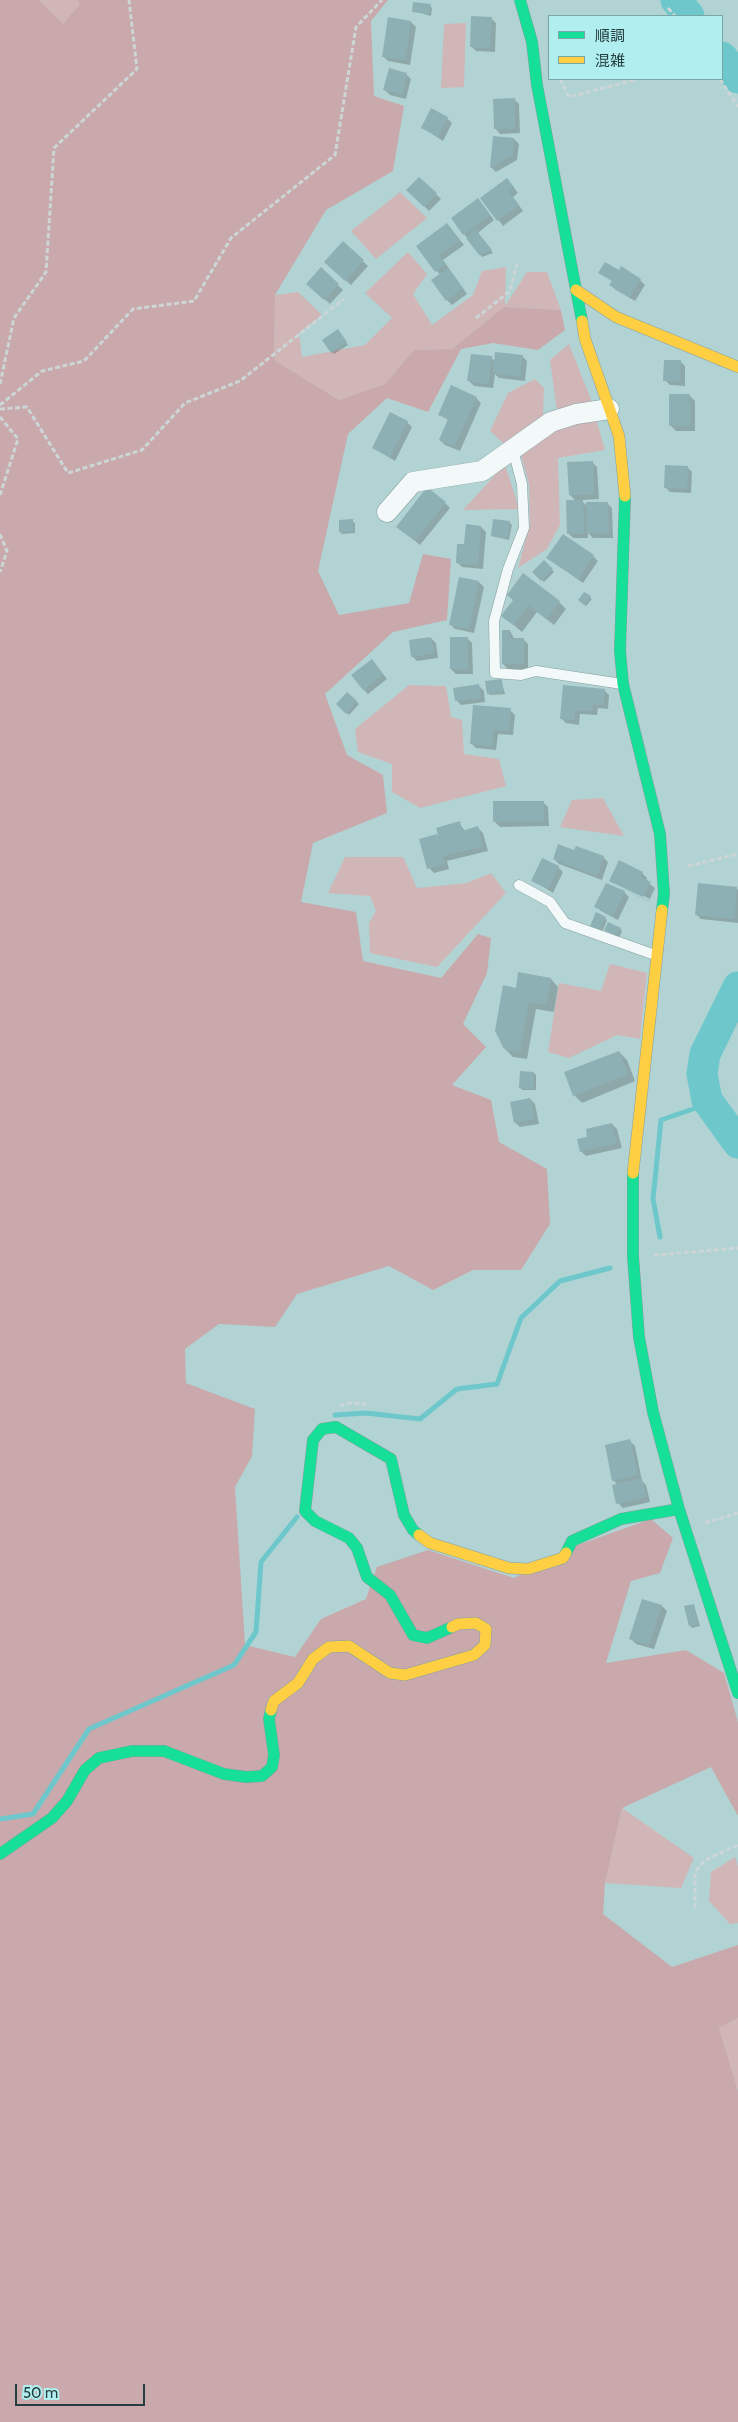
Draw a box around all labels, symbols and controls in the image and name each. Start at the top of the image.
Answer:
legend [548,15,723,80]
text: 順調 [595,27,625,45]
text: 混雑 [595,52,625,70]
scale bar [18,2374,148,2406]
text: 50 m [23,2384,58,2402]

